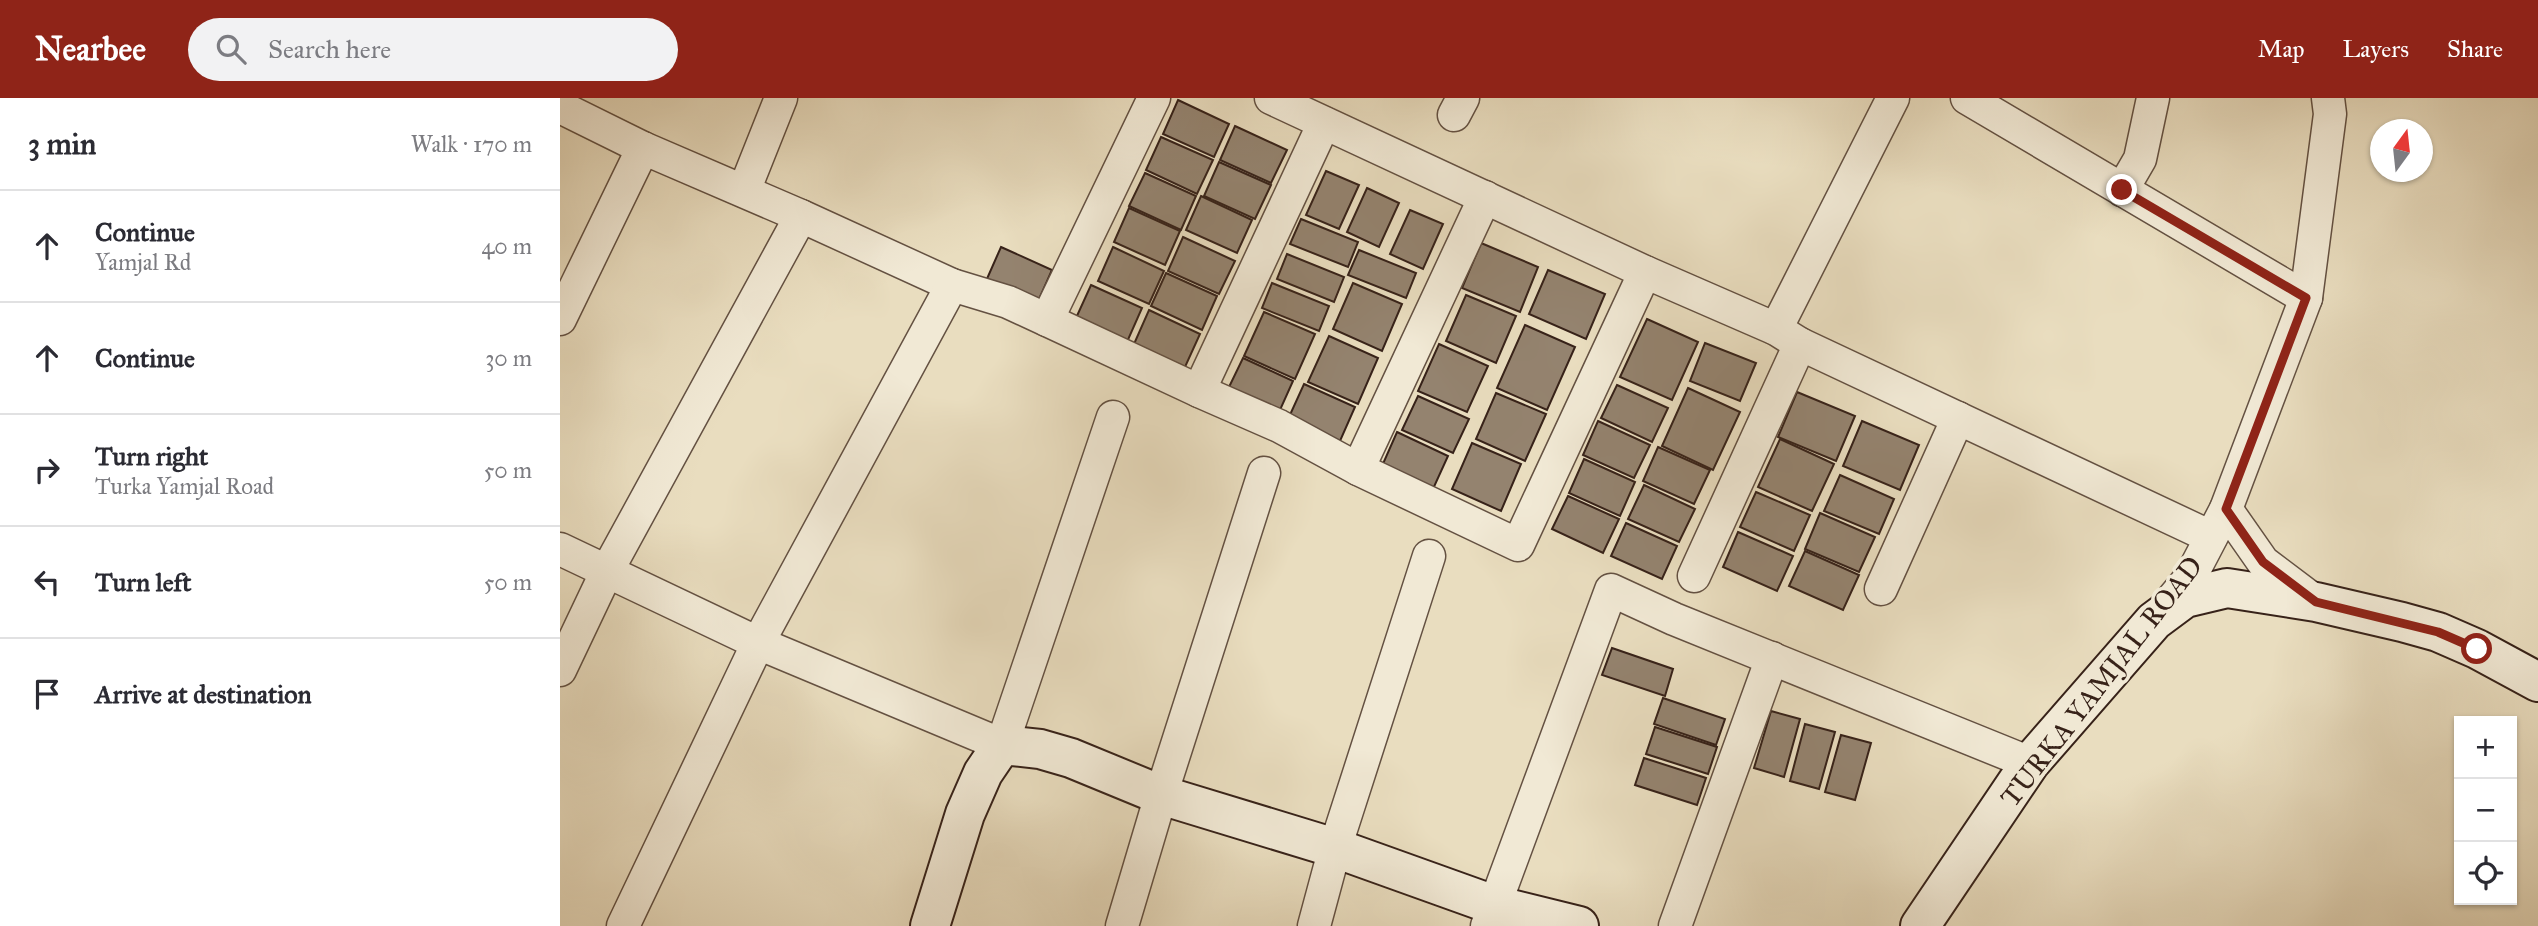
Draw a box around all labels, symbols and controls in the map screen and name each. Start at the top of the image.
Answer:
search box [188,18,678,81]
text: Nearbee [35,29,146,69]
icon: search [212,30,250,68]
text: Search here [268,33,391,65]
text: Map [2258,34,2305,64]
text: Layers [2343,34,2409,64]
text: Share [2447,34,2503,64]
north arrow [2370,119,2433,182]
text: 3 min [28,126,96,162]
text: Walk · 170 m [411,130,532,158]
route end [2106,174,2137,205]
text: Continue [95,216,195,248]
icon: ahead [28,227,66,265]
text: 40 m [482,232,532,260]
text: Yamjal Rd [95,248,191,276]
icon: ahead [28,339,66,377]
text: Continue [95,342,195,374]
text: 30 m [485,344,532,372]
text: Turn right [95,440,208,472]
icon: right [28,451,66,489]
text: 50 m [484,456,532,484]
text: Turka Yamjal Road [95,472,274,500]
street label: TURKA YAMJAL ROAD [1993,549,2210,814]
icon: left [28,563,66,601]
text: Turn left [95,566,191,598]
text: 50 m [484,568,532,596]
route start [2461,633,2492,664]
icon: arrive [28,675,66,713]
text: Arrive at destination [95,678,312,710]
map controls [2454,716,2517,905]
button: + [2454,716,2517,779]
button: − [2454,779,2517,842]
button: locate [2454,842,2517,905]

